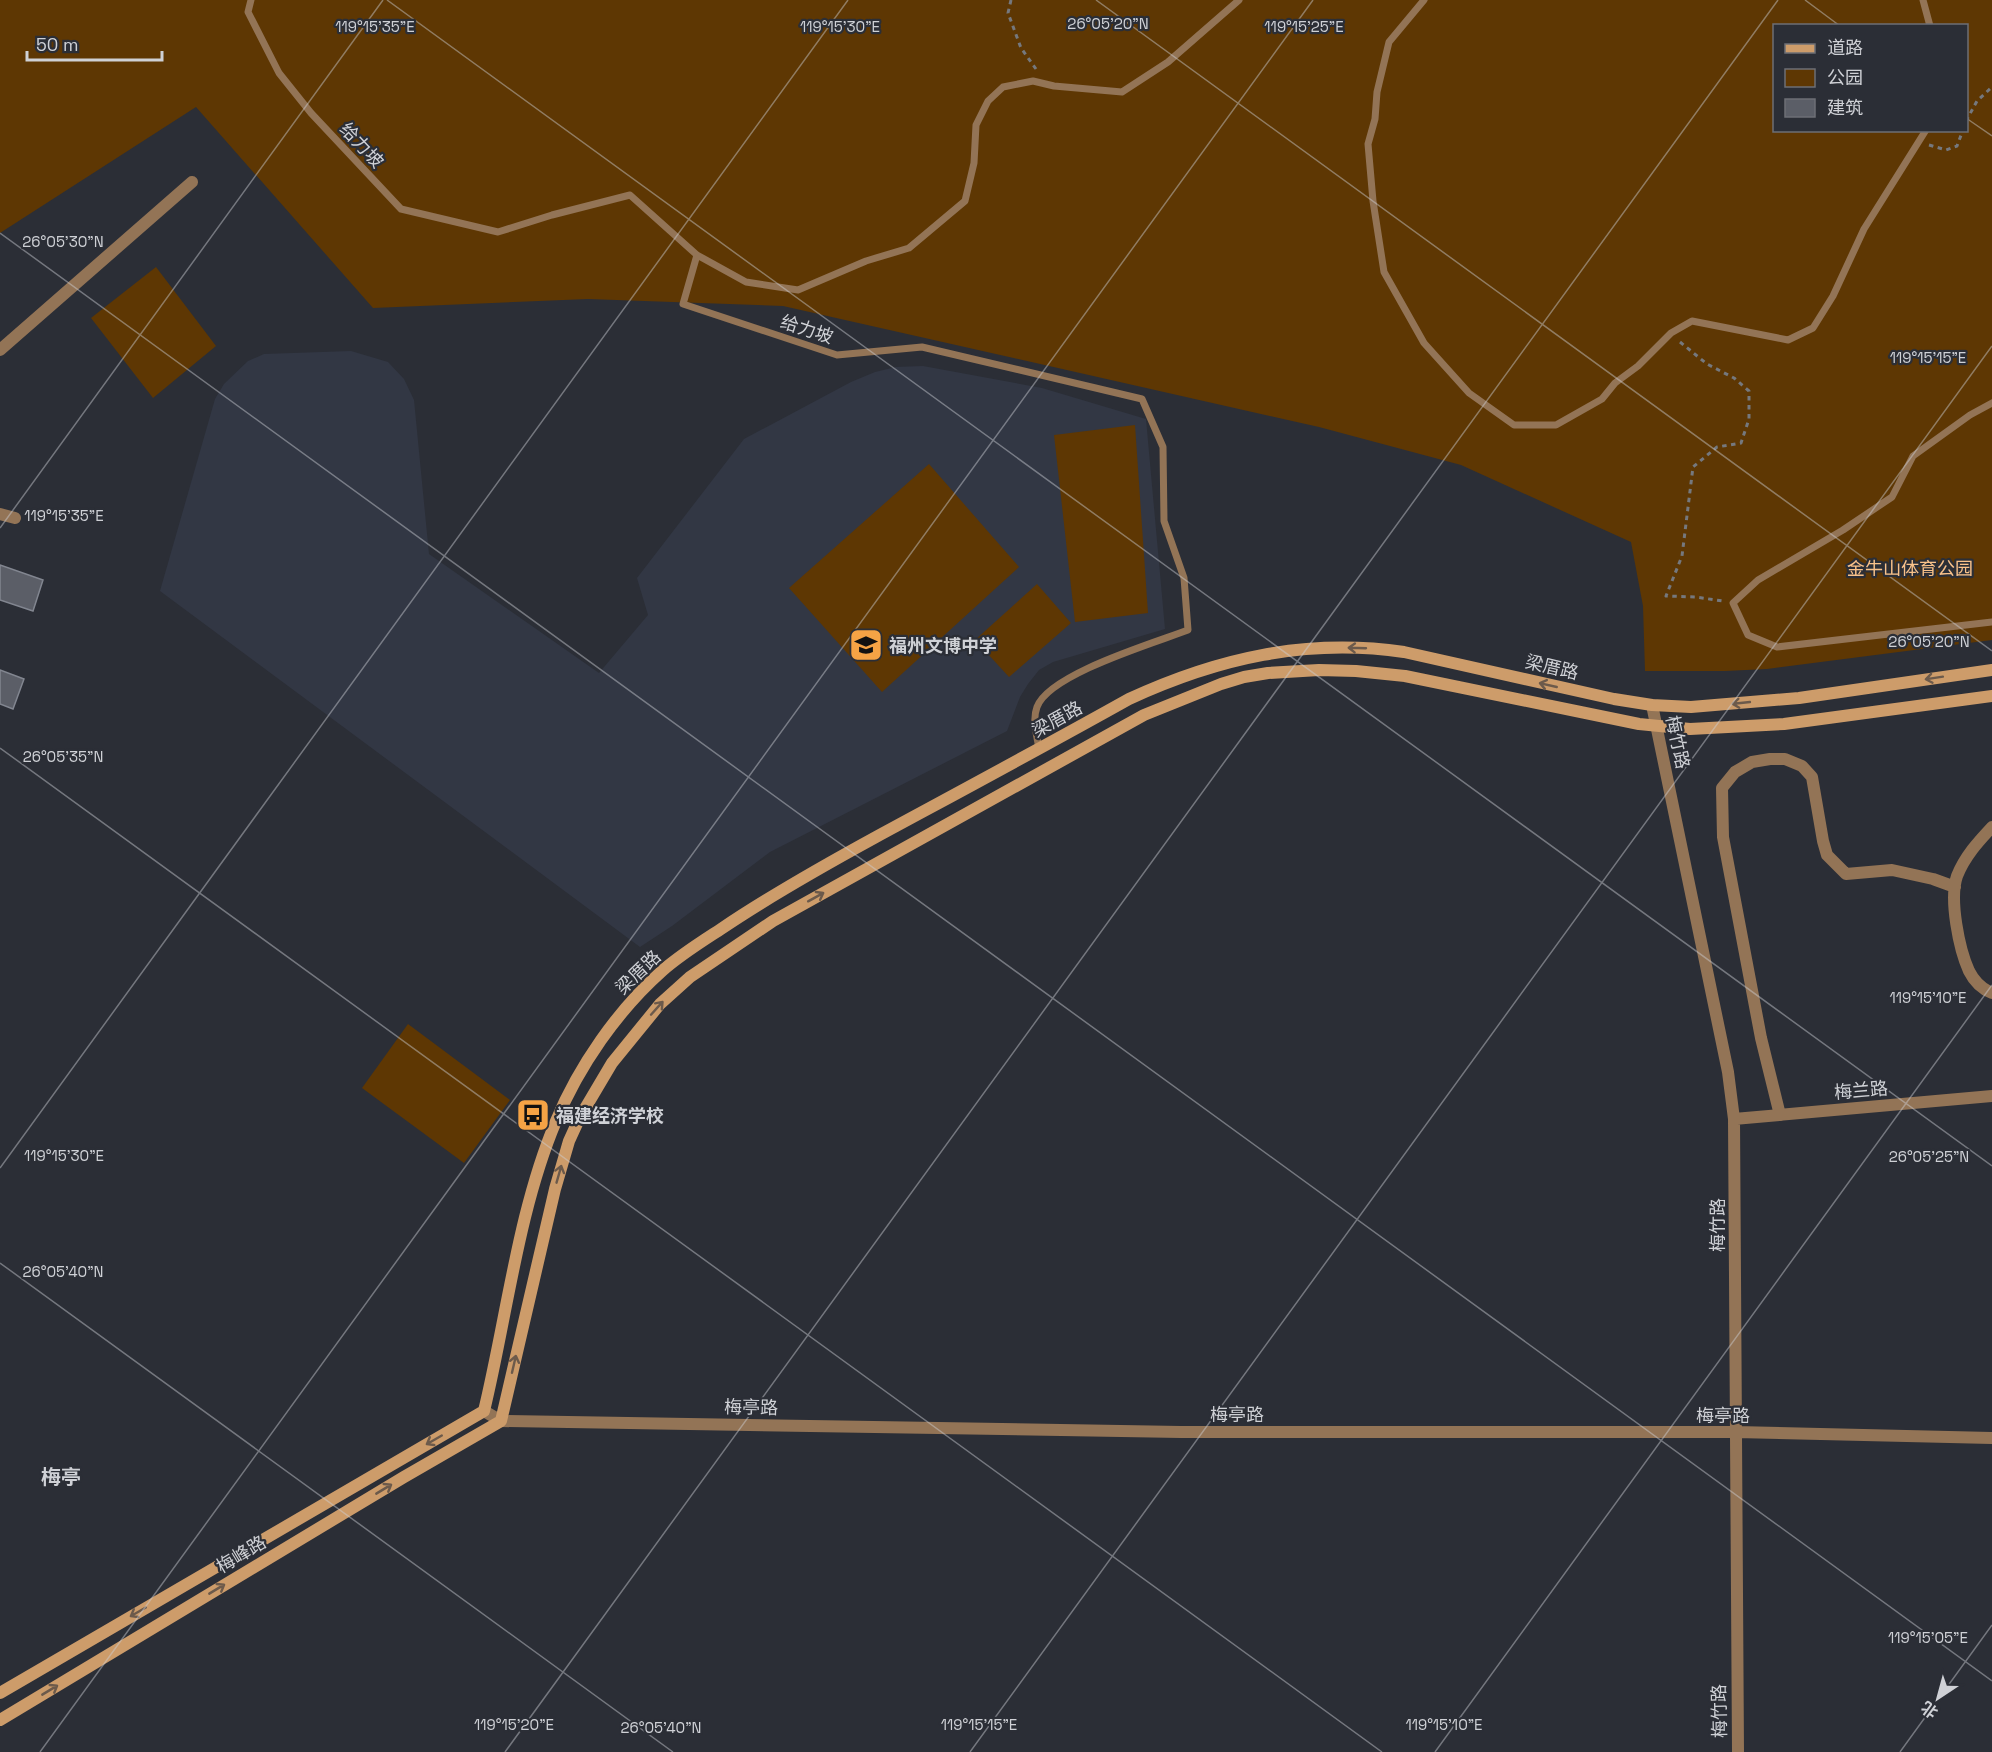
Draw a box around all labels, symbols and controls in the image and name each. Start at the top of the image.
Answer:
text: 26°05'20"N [1067,14,1149,33]
text: 119°15'35"E [335,17,415,36]
text: 119°15'30"E [800,17,880,36]
text: 119°15'25"E [1264,17,1344,36]
scale bar [27,24,162,62]
legend [1773,24,1968,132]
text: 50 m [36,33,78,56]
text: 道路 [1827,36,1863,59]
text: 公园 [1827,66,1863,89]
text: 建筑 [1827,96,1863,119]
street label: 给力坡 [335,117,389,173]
text: 26°05'30"N [22,232,104,251]
street label: 给力坡 [778,310,836,348]
text: 119°15'15"E [1890,348,1966,367]
text: 119°15'35"E [24,506,104,525]
park label: 金牛山体育公园 [1847,557,1973,580]
school or university icon: 福州文博中学 [848,627,884,663]
text: 26°05'20"N [1888,632,1970,651]
place label: 福州文博中学 [889,634,997,657]
one-way arrow [1347,642,1367,653]
street label: 梁厝路 [1523,650,1581,684]
one-way arrow [1925,673,1944,684]
one-way arrow [1539,678,1558,690]
street label: 梁厝路 [1028,696,1086,742]
one-way arrow [1731,698,1751,709]
street label: 梅竹路 [1661,713,1695,771]
text: 26°05'35"N [23,747,103,766]
one-way arrow [807,891,824,903]
street label: 梁厝路 [611,945,665,999]
text: 119°15'10"E [1889,988,1967,1007]
one-way arrow [650,1001,664,1016]
street label: 梅兰路 [1833,1076,1889,1104]
bus stop icon: 福建经济学校 [515,1097,551,1133]
place label: 福建经济学校 [556,1104,664,1127]
text: 119°15'30"E [24,1146,104,1165]
text: 26°05'25"N [1889,1147,1969,1166]
one-way arrow [554,1165,565,1184]
street label: 梅竹路 [1706,1198,1729,1252]
text: 26°05'40"N [22,1262,104,1281]
one-way arrow [509,1355,521,1374]
street label: 梅亭路 [724,1395,778,1419]
street label: 梅亭路 [1210,1403,1264,1426]
street label: 梅亭路 [1696,1404,1750,1427]
one-way arrow [426,1435,443,1447]
district label: 梅亭 [41,1464,81,1490]
one-way arrow [375,1482,392,1494]
street label: 梅峰路 [212,1530,270,1578]
one-way arrow [208,1583,225,1595]
one-way arrow [130,1607,147,1619]
text: 119°15'05"E [1888,1628,1968,1647]
north arrow [1908,1668,1968,1728]
one-way arrow [41,1683,58,1695]
street label: 梅竹路 [1707,1684,1731,1738]
text: 北 [1917,1697,1942,1723]
text: 119°15'20"E [474,1715,554,1734]
text: 119°15'15"E [941,1715,1017,1734]
text: 119°15'10"E [1405,1715,1483,1734]
text: 26°05'40"N [620,1718,702,1737]

